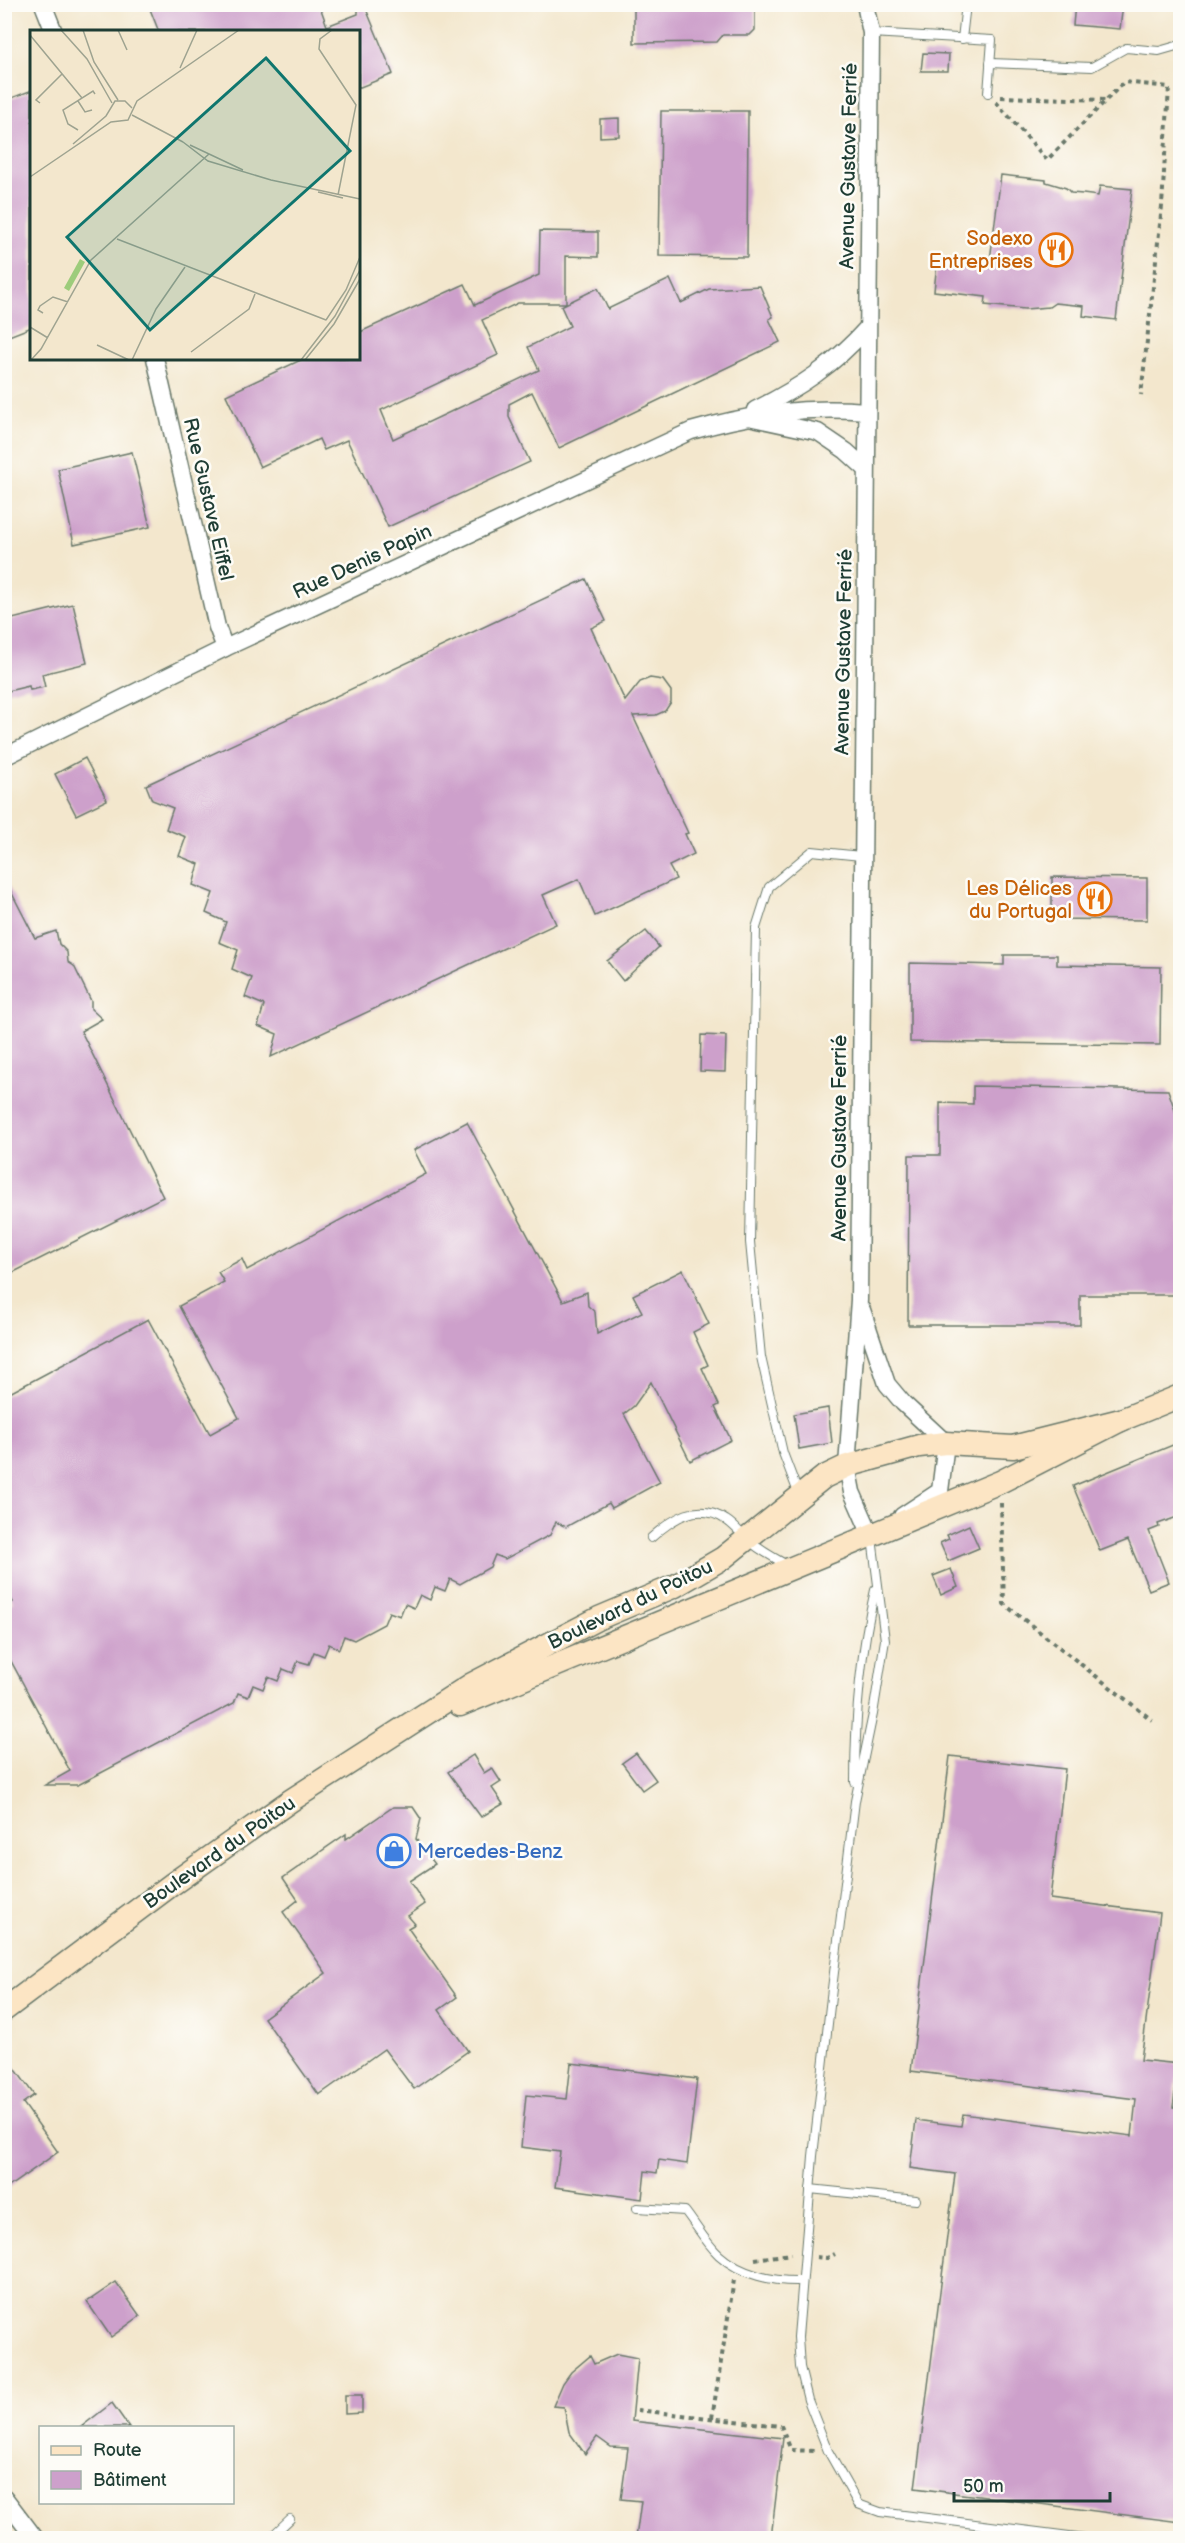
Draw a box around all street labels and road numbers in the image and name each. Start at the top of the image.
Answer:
street label: Avenue Gustave Ferrié [835,63,863,269]
street label: Rue Gustave Eiffel [178,415,238,583]
street label: Rue Denis Papin [289,519,436,605]
street label: Avenue Gustave Ferrié [830,549,858,755]
street label: Avenue Gustave Ferrié [828,1035,852,1241]
street label: Boulevard du Poitou [544,1555,717,1655]
street label: Boulevard du Poitou [139,1791,300,1914]

